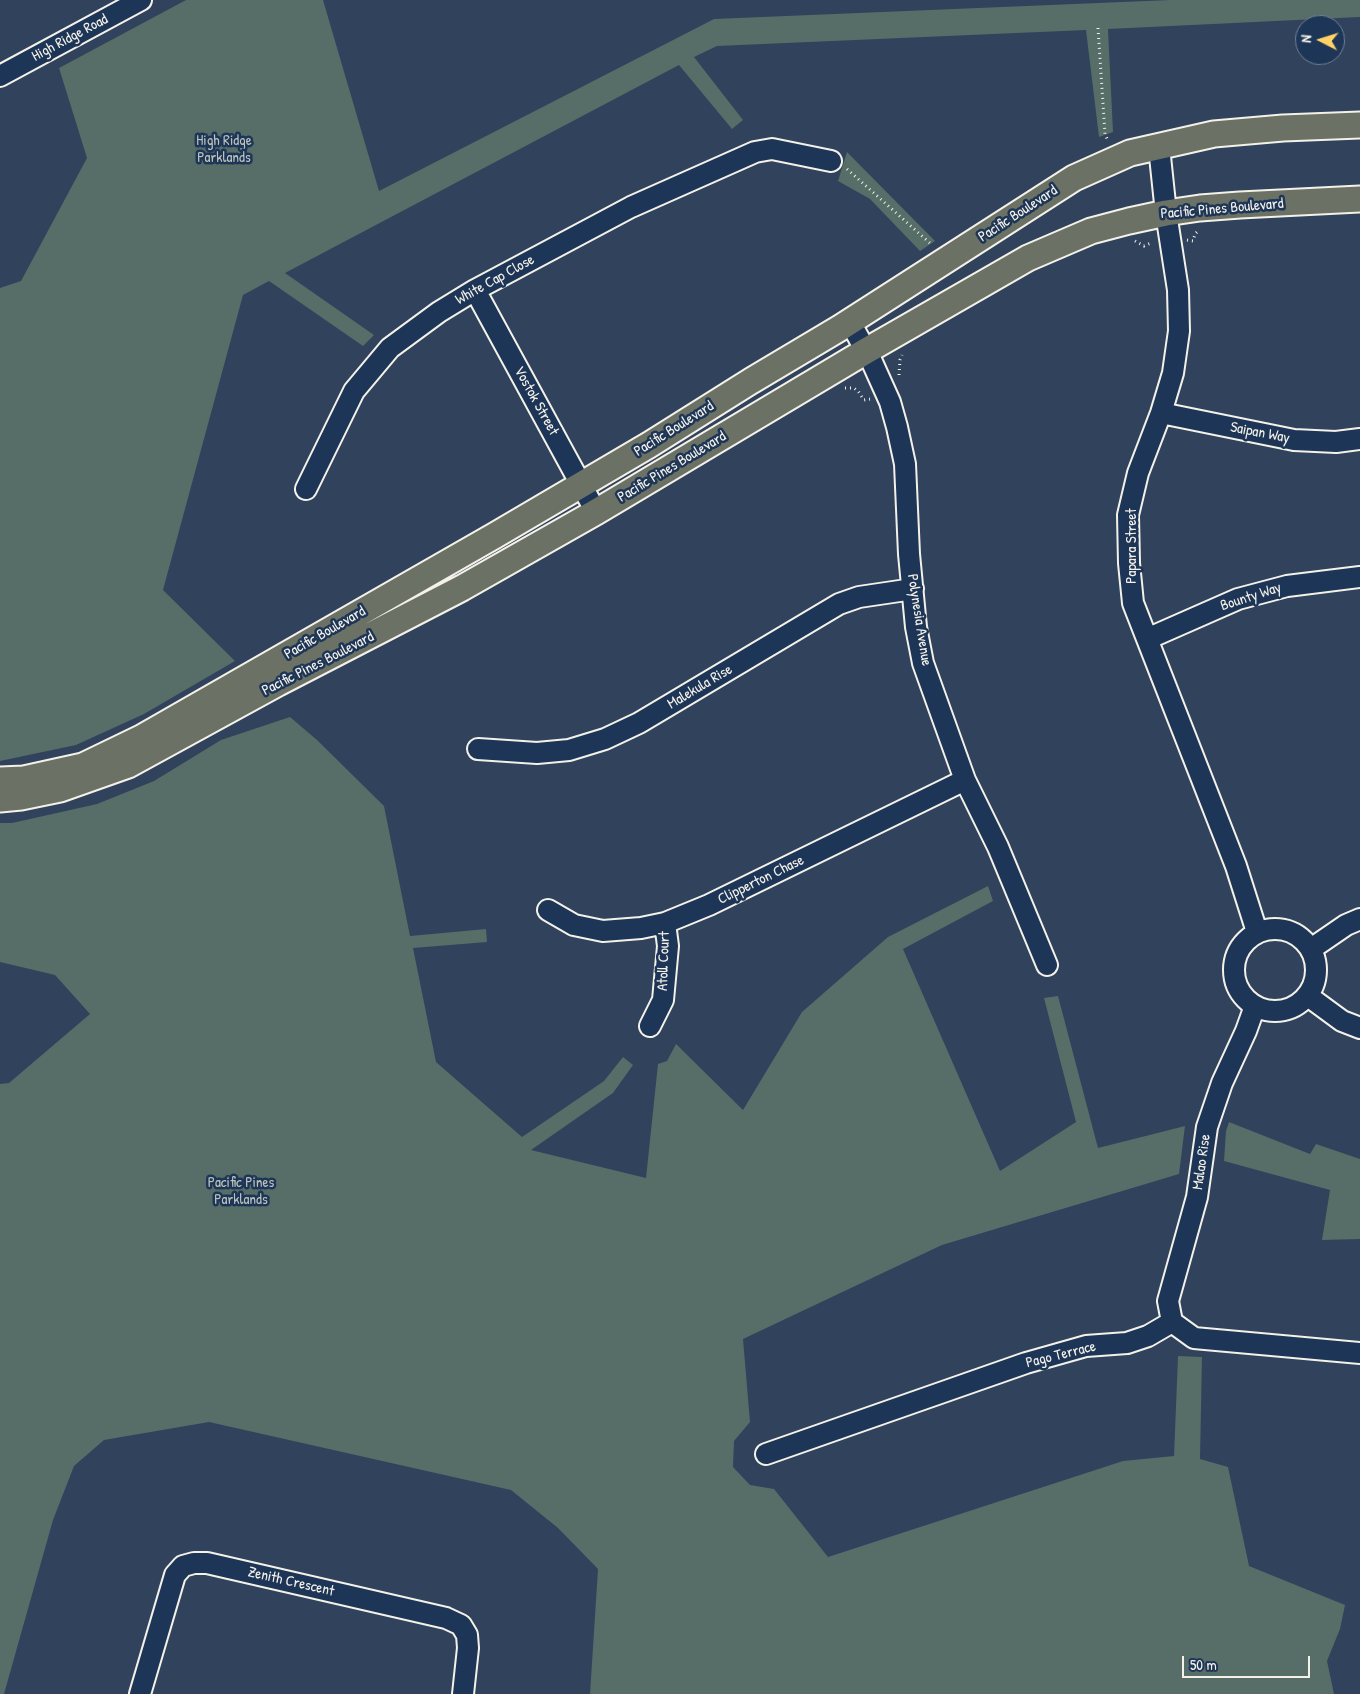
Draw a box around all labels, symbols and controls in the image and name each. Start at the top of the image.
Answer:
street label: High Ridge Road [29,10,111,66]
north arrow [1295,15,1345,65]
text: N [1296,34,1315,43]
park label: High Ridge Parklands [196,132,252,167]
street label: Pacific Boulevard [975,182,1061,246]
street label: Pacific Pines Boulevard [1160,195,1284,223]
street label: White Cap Close [452,251,538,309]
street label: Vostok Street [510,363,562,439]
street label: Pacific Boulevard [631,397,717,461]
street label: Saipan Way [1229,418,1291,448]
street label: Pacific Pines Boulevard [615,428,729,506]
street label: Papara Street [1123,508,1141,584]
street label: Polynesia Avenue [903,573,935,667]
street label: Bounty Way [1218,579,1284,615]
street label: Pacific Boulevard [281,603,369,663]
street label: Pacific Pines Boulevard [259,628,377,700]
street label: Malekula Rise [664,661,736,713]
street label: Clipperton Chase [715,851,807,909]
street label: Atoll Court [654,931,674,991]
street label: Malao Rise [1189,1133,1215,1191]
park label: Pacific Pines Parklands [208,1174,274,1209]
street label: Pago Terrace [1024,1338,1098,1372]
street label: Zenith Crescent [246,1563,336,1601]
scale bar [1185,1646,1312,1678]
text: 50 m [1190,1654,1217,1675]

